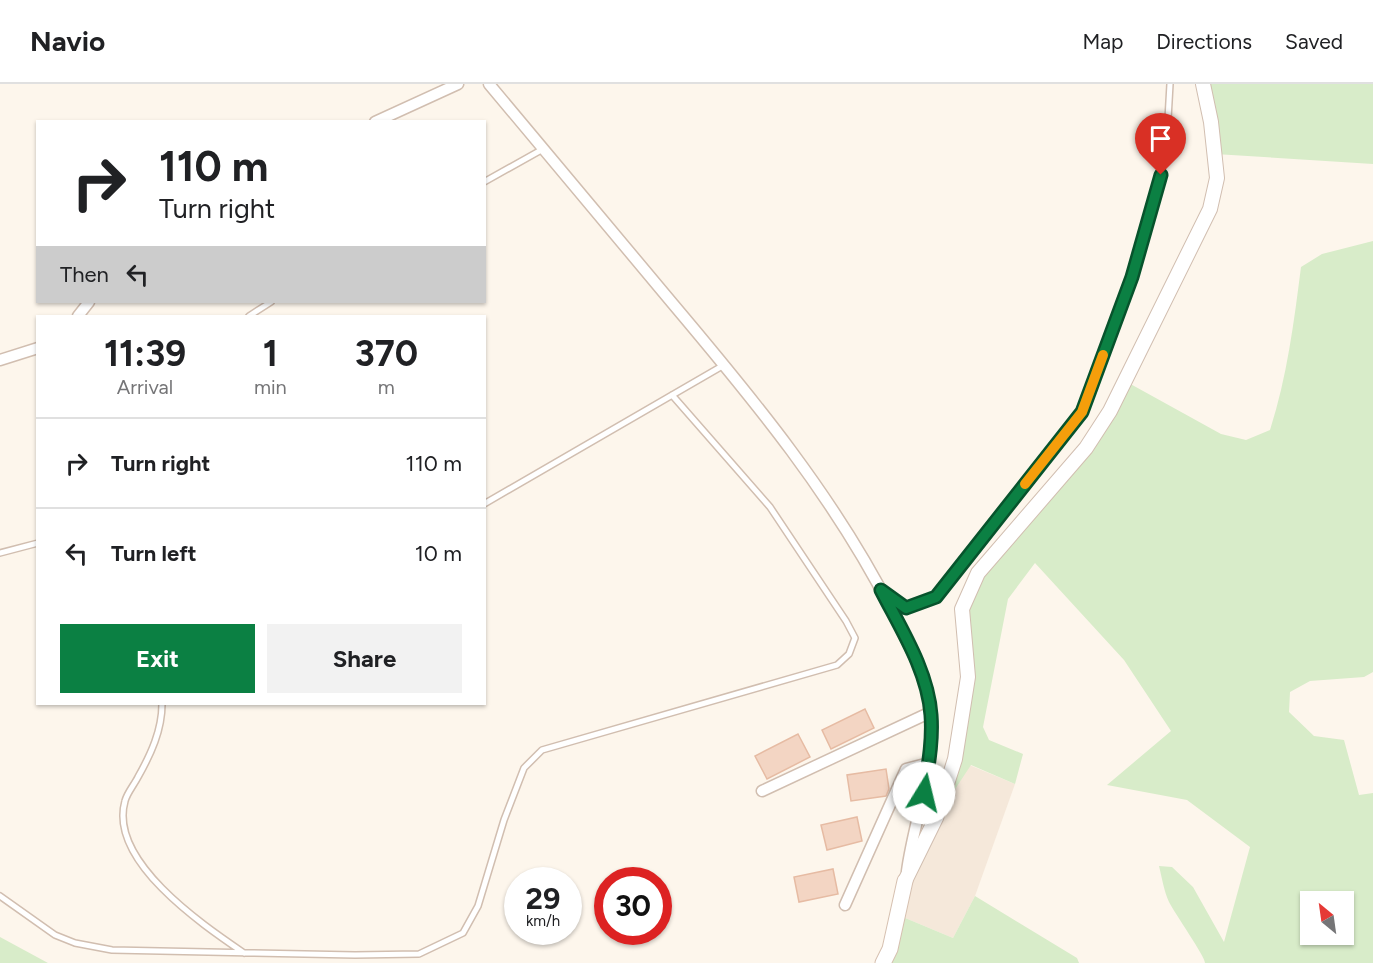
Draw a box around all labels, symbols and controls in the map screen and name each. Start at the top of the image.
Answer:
text: Navio [30,24,105,58]
text: Map [1082,29,1123,54]
text: Directions [1156,29,1252,54]
text: Saved [1285,29,1343,54]
pin [1135,113,1186,175]
icon: arrive [1144,122,1177,155]
text: 110 m [159,141,268,192]
icon: right [60,144,138,222]
text: Turn right [159,192,275,225]
icon: left [121,258,154,291]
text: Then [60,261,109,288]
text: 11:39 [104,332,186,375]
text: 1 [263,332,278,375]
text: 370 [355,332,418,375]
text: Arrival [117,375,173,399]
text: min [254,375,287,399]
text: m [378,375,395,399]
icon: right [60,447,93,480]
text: Turn right [111,450,210,477]
text: 110 m [406,450,462,477]
icon: left [60,537,93,570]
text: Turn left [111,540,197,567]
text: 10 m [415,540,462,567]
button: Exit [60,624,255,693]
button: Share [267,624,462,693]
position arrow [892,761,956,825]
speed limit sign: 30 [594,867,672,945]
text: 29 [526,880,560,917]
north arrow [1300,891,1354,945]
map controls [1300,891,1354,945]
text: km/h [526,912,560,930]

